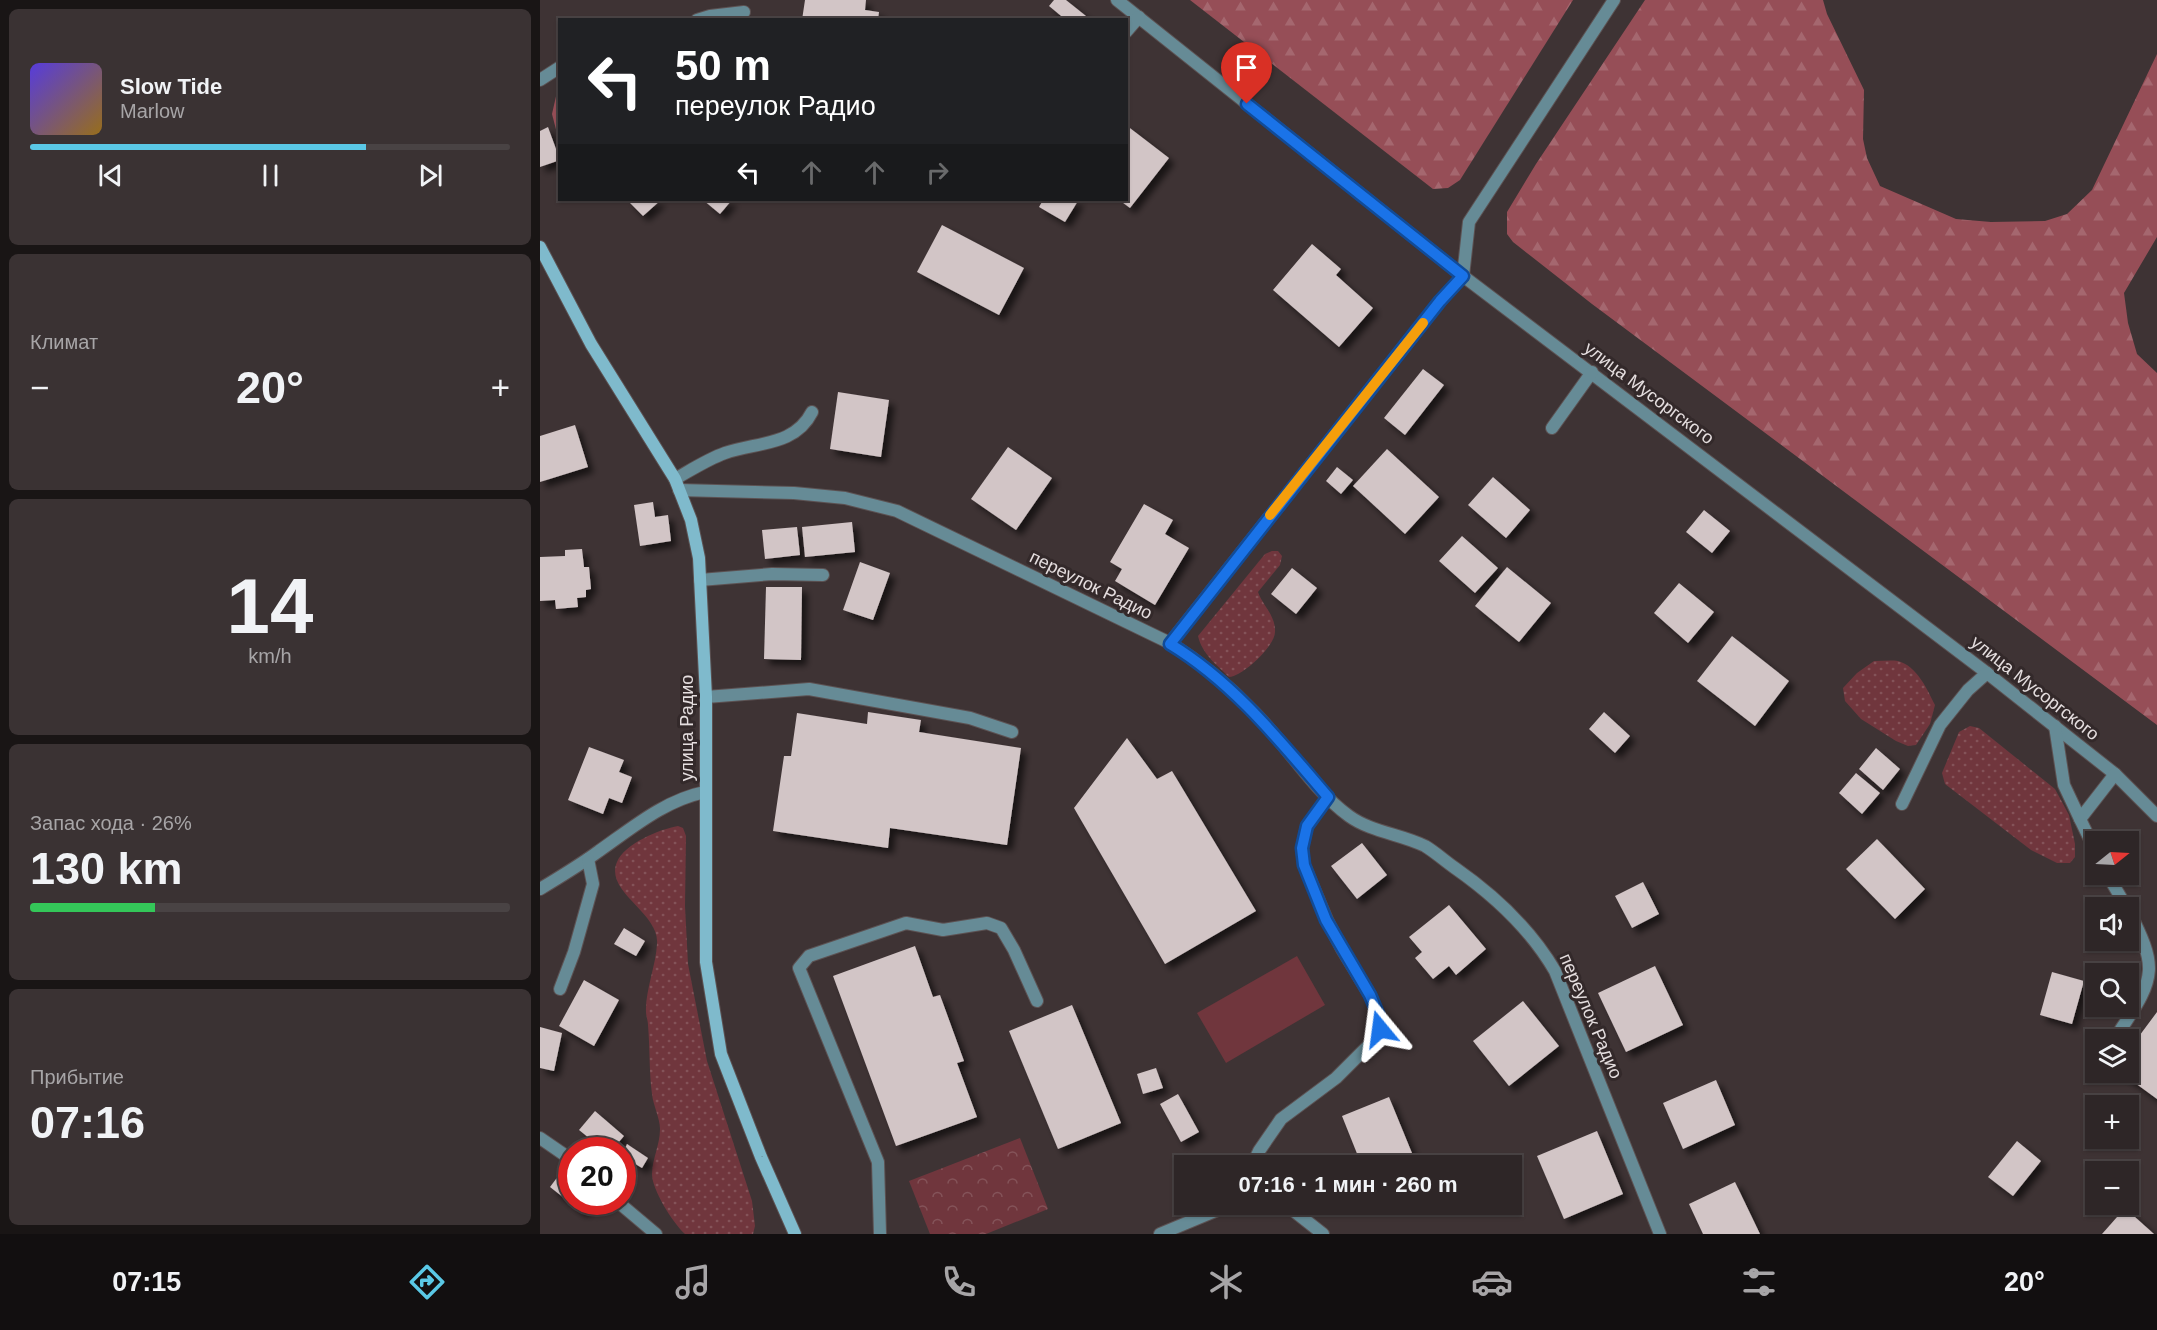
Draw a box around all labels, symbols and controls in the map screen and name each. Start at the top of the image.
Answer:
icon: left [576,42,654,120]
text: 50 m [675,42,771,89]
pin [1221,42,1272,104]
icon: arrive [1230,51,1263,84]
text: Slow Tide [120,74,222,99]
text: переулок Радио [675,91,876,121]
text: Marlow [120,100,184,122]
icon: left [732,156,765,189]
icon: ahead [795,156,828,189]
icon: ahead [858,156,891,189]
icon: right [921,156,954,189]
icon: previous [94,159,127,192]
icon: pause [254,159,287,192]
icon: next [414,159,447,192]
text: Климат [30,331,98,353]
street label: улица Мусоргского [1580,338,1718,448]
text: 20° [236,362,304,413]
text: − [30,369,49,406]
text: + [491,369,510,406]
street label: переулок Радио [1027,547,1155,623]
text: 14 [227,562,313,650]
street label: улица Мусоргского [1967,632,2103,744]
text: km/h [248,645,292,667]
street label: улица Радио [677,675,697,781]
text: Запас хода · 26% [30,812,192,834]
north arrow [2085,831,2139,885]
map controls [2085,831,2139,1215]
text: 130 km [30,843,183,894]
button: sound [2085,897,2139,951]
street label: переулок Радио [1556,951,1626,1081]
button: search [2085,963,2139,1017]
position arrow [1348,997,1412,1061]
button: layers [2085,1029,2139,1083]
text: Прибытие [30,1066,124,1088]
button: + [2085,1095,2139,1149]
text: 07:16 [30,1097,145,1148]
speed limit sign: 20 [558,1137,636,1215]
button: − [2085,1161,2139,1215]
text: 07:16 · 1 мин · 260 m [1238,1172,1458,1197]
icon: directions [406,1261,448,1303]
icon: music [672,1261,714,1303]
icon: phone [938,1261,980,1303]
icon: climate [1205,1261,1247,1303]
icon: car [1471,1261,1513,1303]
icon: filters [1738,1261,1780,1303]
text: 07:15 [112,1267,181,1297]
text: 20° [2004,1267,2045,1297]

